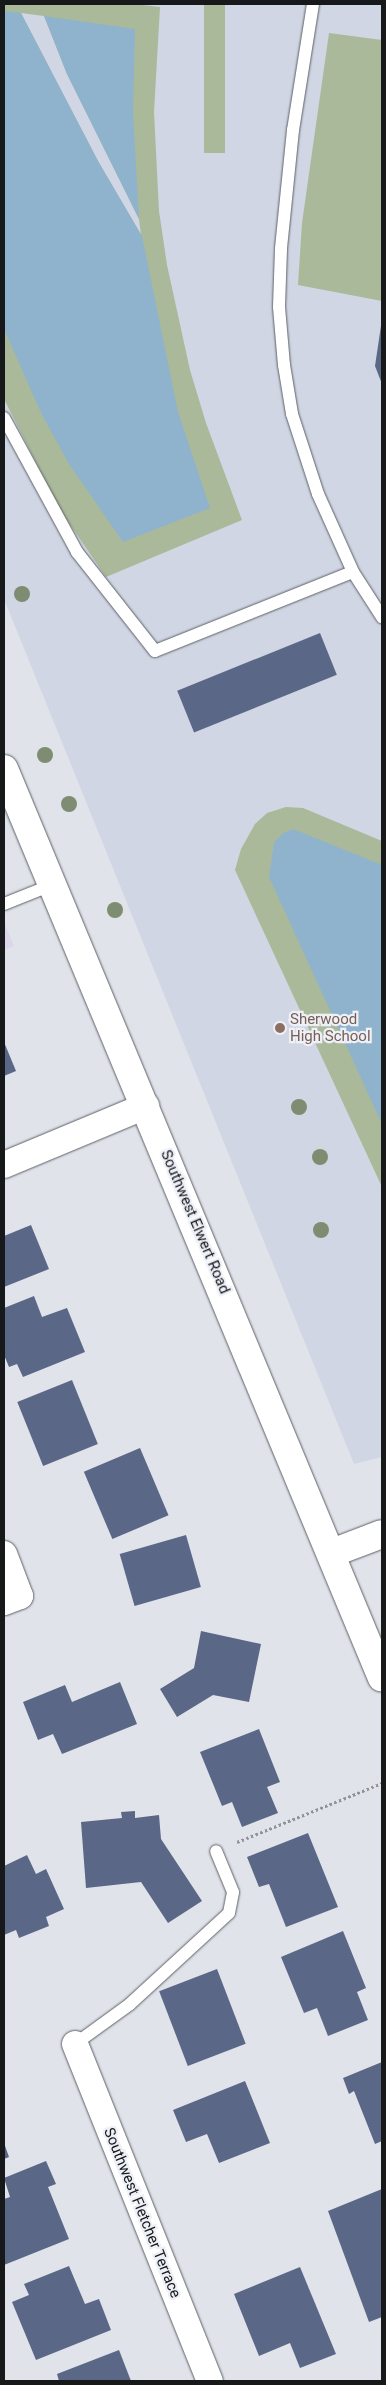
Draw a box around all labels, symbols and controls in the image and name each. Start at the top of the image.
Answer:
place label: Sherwood High School [290,1010,371,1045]
marker: Sherwood High School [274,1022,286,1034]
street label: Southwest Elwert Road [157,1147,233,1297]
street label: Southwest Fletcher Terrace [100,2125,184,2301]

